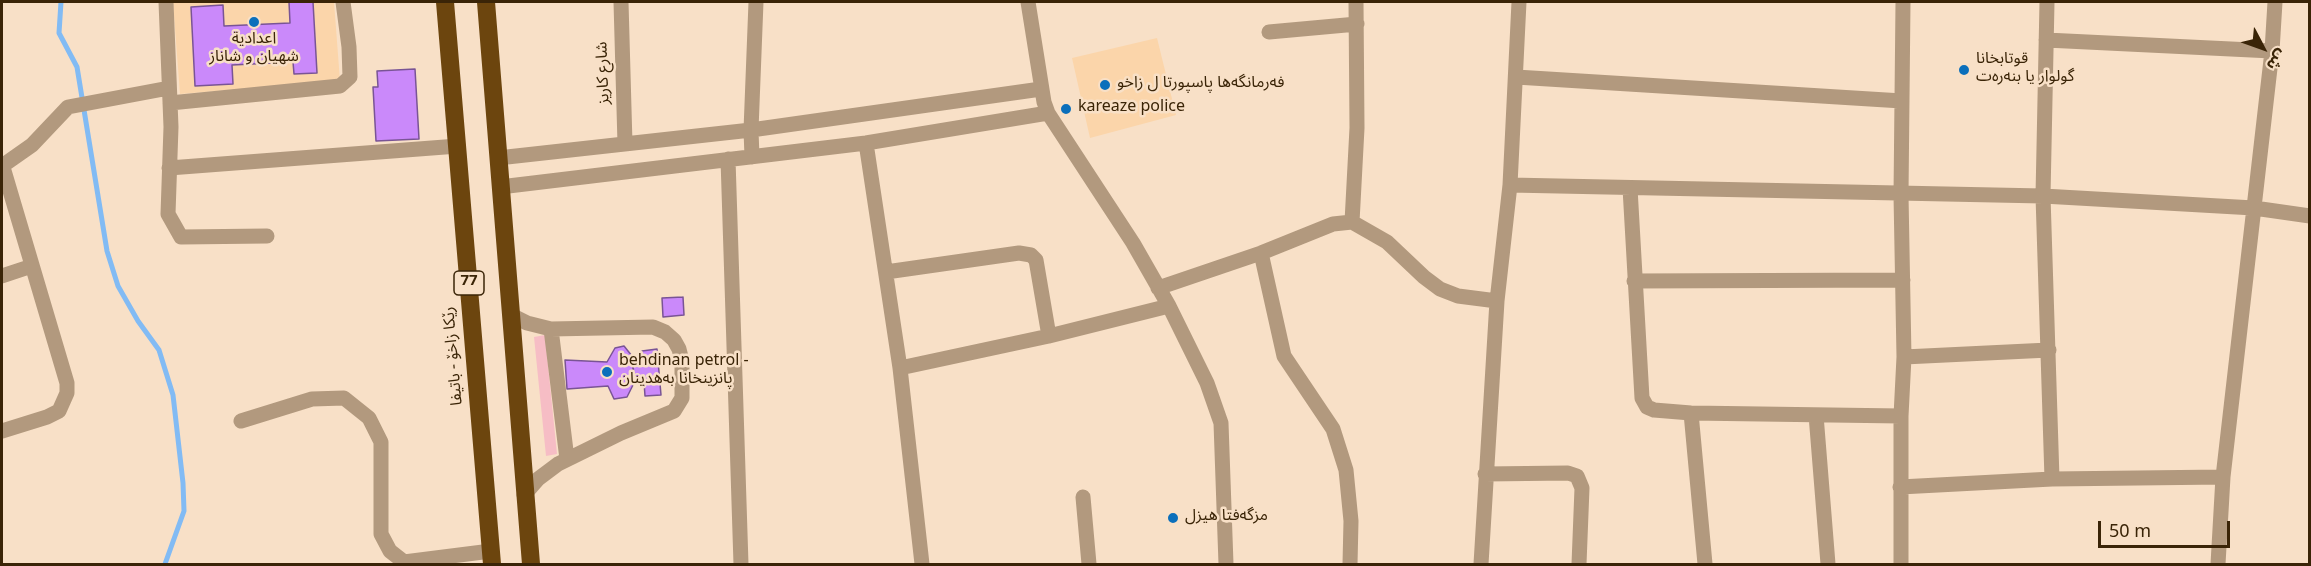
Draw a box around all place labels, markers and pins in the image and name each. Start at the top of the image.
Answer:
marker: اعدادية شهيان و شاناز [247,15,261,29]
place label: اعدادية شهيان و شاناز [209,31,299,69]
place label: قوتابخانا گولوار یا بنەرەت [1976,51,2074,89]
marker: قوتابخانا گولوار یا بنەرەت [1957,63,1971,77]
place label: فەرمانگەها پاسپورتا ل زاخو [1117,75,1284,95]
marker: فەرمانگەها پاسپورتا ل زاخو [1098,78,1112,92]
place label: kareaze police [1078,99,1185,119]
marker: kareaze police [1059,102,1073,116]
place label: behdinan petrol - پانزینخانا بەهدینان [619,353,749,391]
marker: behdinan petrol - پانزینخانا بەهدینان [600,365,614,379]
place label: مزگەفتا هیزل [1185,508,1268,528]
marker: مزگەفتا هیزل [1166,511,1180,525]

